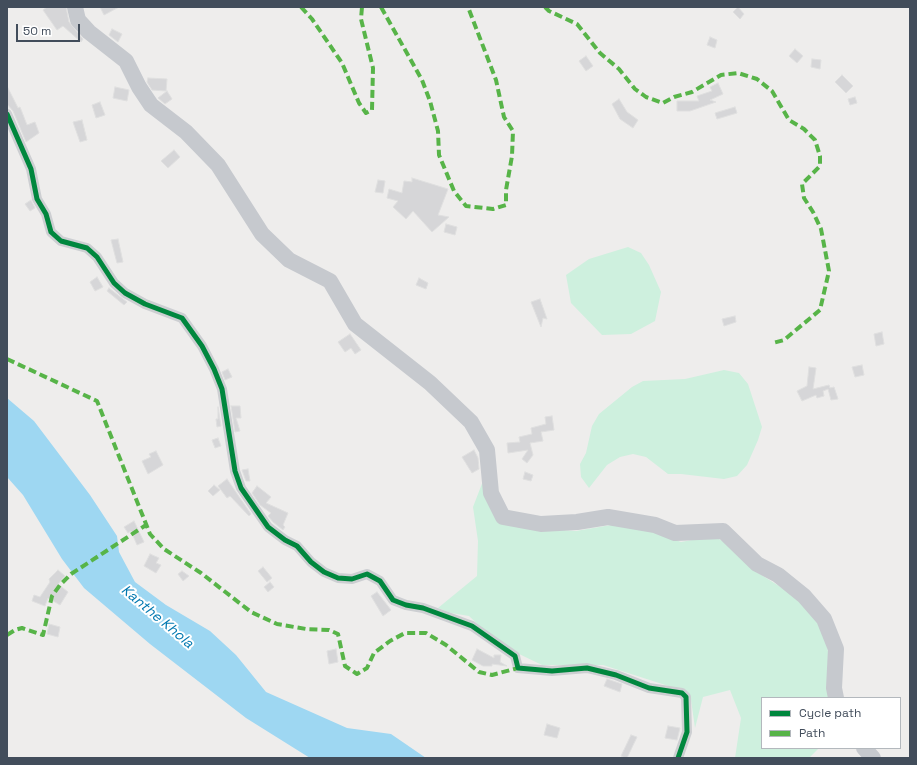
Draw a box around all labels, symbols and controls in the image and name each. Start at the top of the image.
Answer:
scale bar [18,16,82,42]
text: 50 m [23,23,51,39]
water label: Kanthe Khola [117,582,197,652]
legend [761,697,901,749]
text: Cycle path [799,705,861,721]
text: Path [799,725,825,741]

